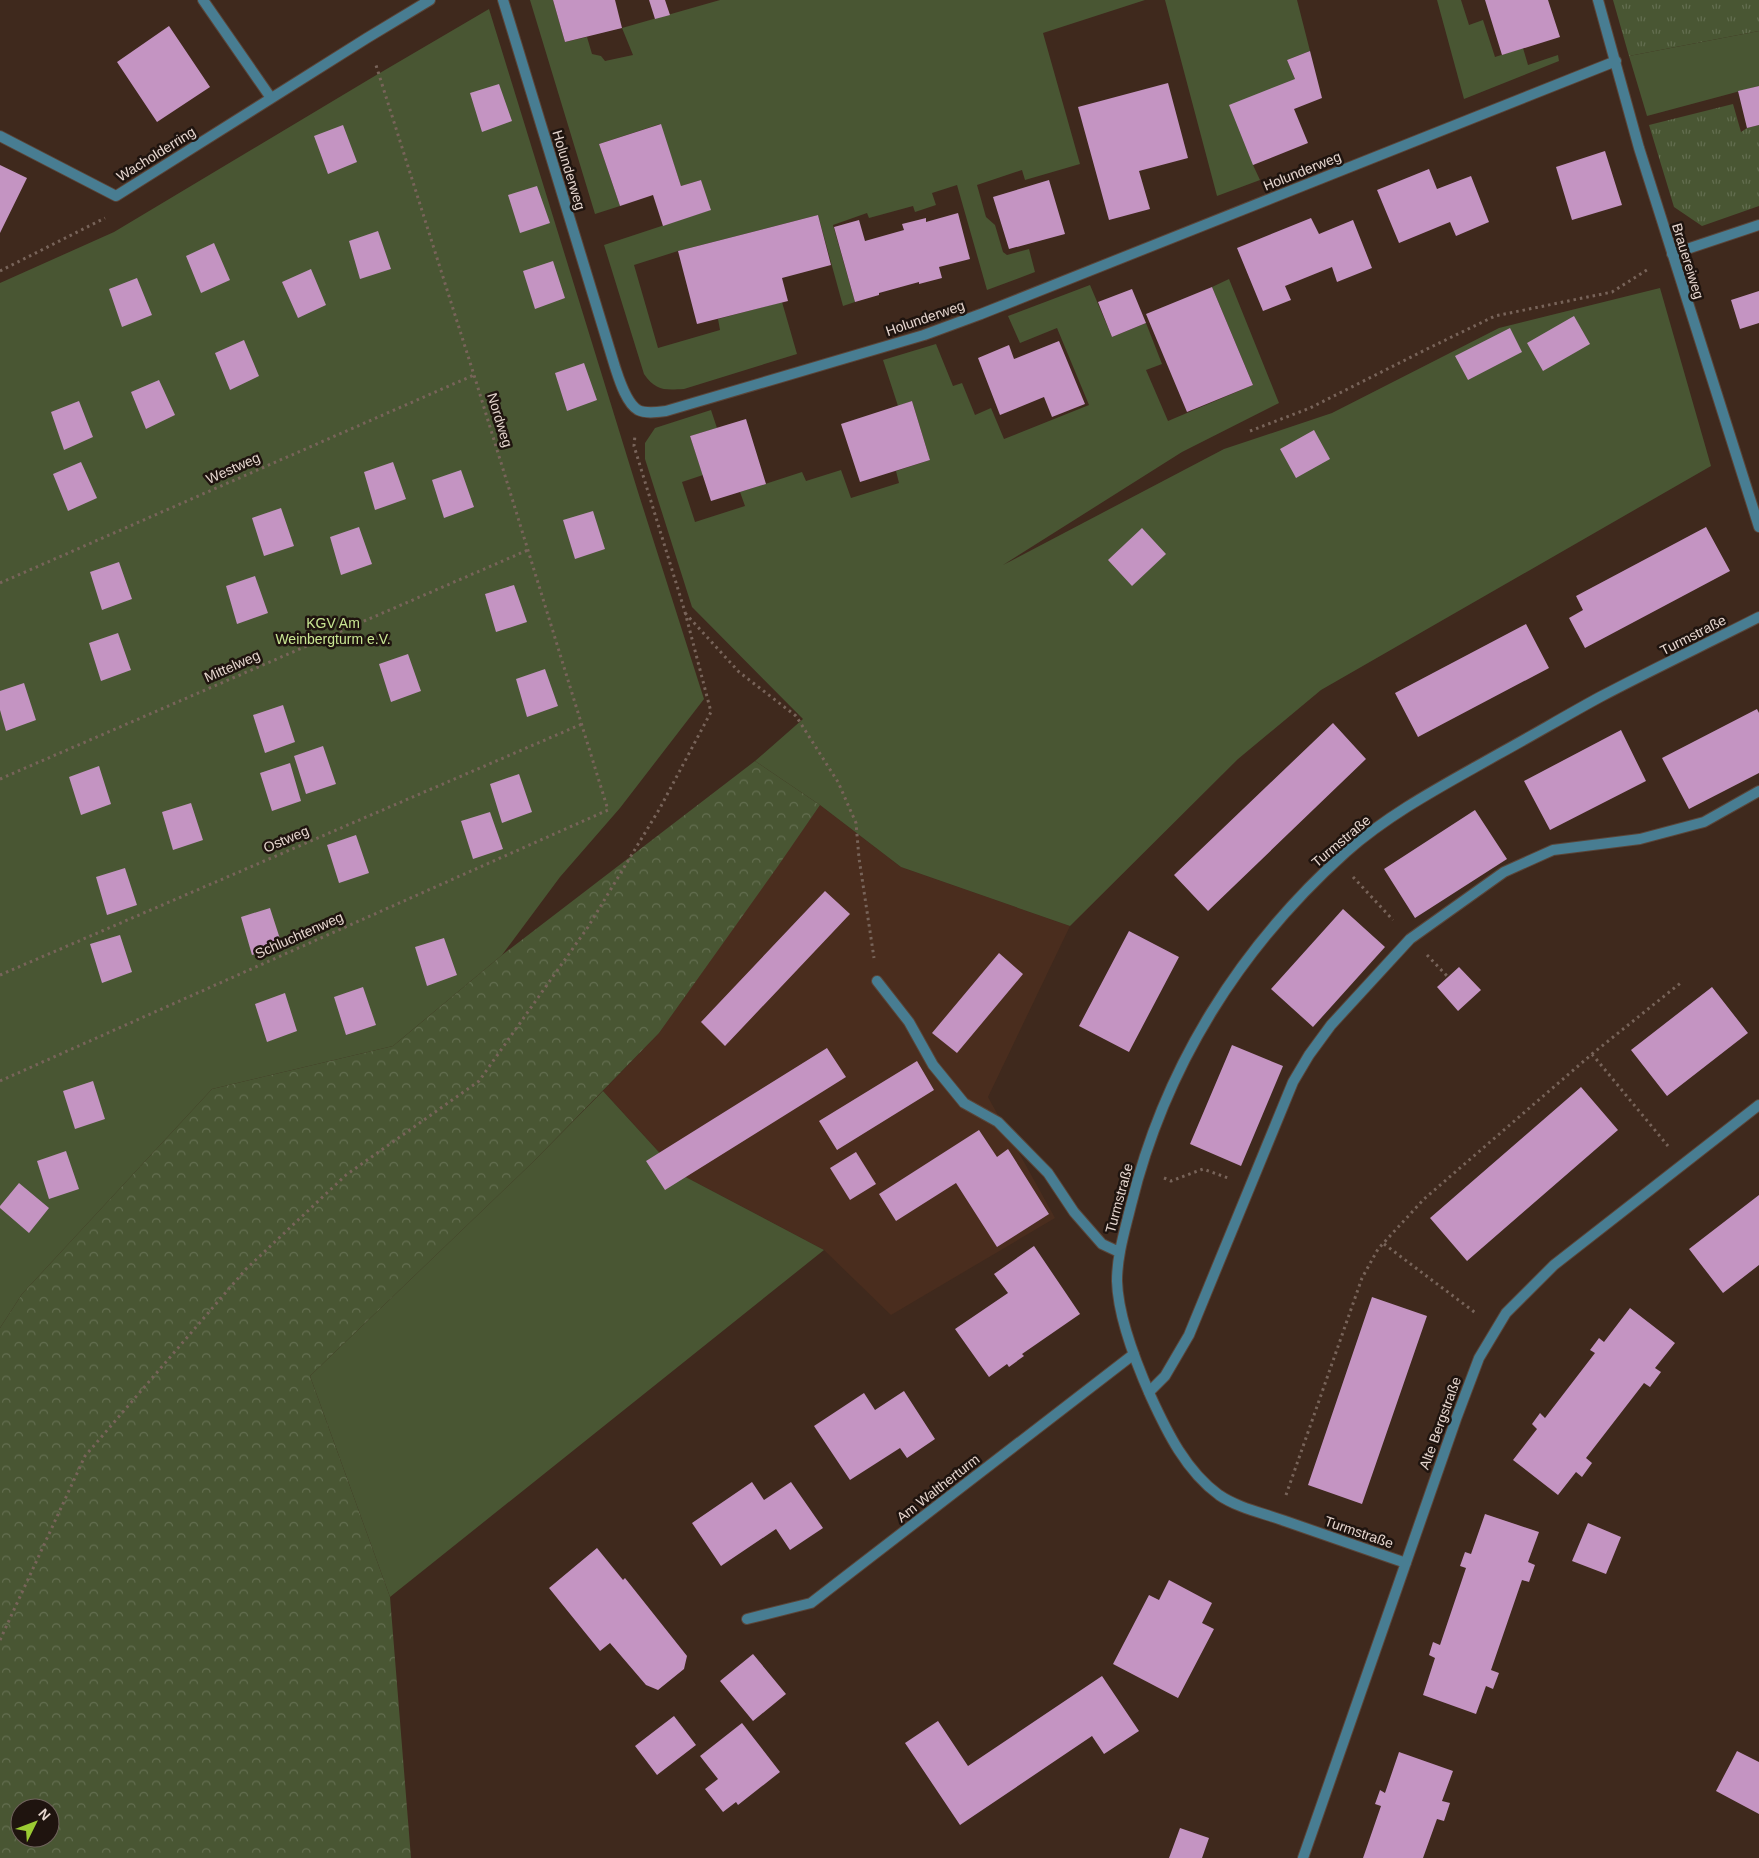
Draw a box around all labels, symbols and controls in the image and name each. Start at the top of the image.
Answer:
street label: Wacholderring [114,123,198,185]
street label: Holunderweg [549,128,589,212]
street label: Holunderweg [1261,148,1343,194]
street label: Brauereiweg [1669,221,1707,301]
street label: Holunderweg [883,297,967,339]
street label: Nordweg [484,391,516,449]
street label: Westweg [204,449,262,487]
street label: Turmstraße [1657,611,1729,658]
park label: KGV Am Weinbergturm e.V. [275,615,391,647]
street label: Mittelweg [202,647,262,685]
street label: Turmstraße [1308,812,1374,870]
street label: Ostweg [261,822,311,856]
street label: Schluchtenweg [252,908,346,962]
street label: Turmstraße [1102,1161,1136,1235]
street label: Alte Bergstraße [1416,1374,1464,1471]
street label: Am Waltherturm [893,1451,983,1525]
street label: Turmstraße [1322,1513,1396,1551]
north arrow [10,1798,60,1848]
text: N [35,1805,54,1823]

